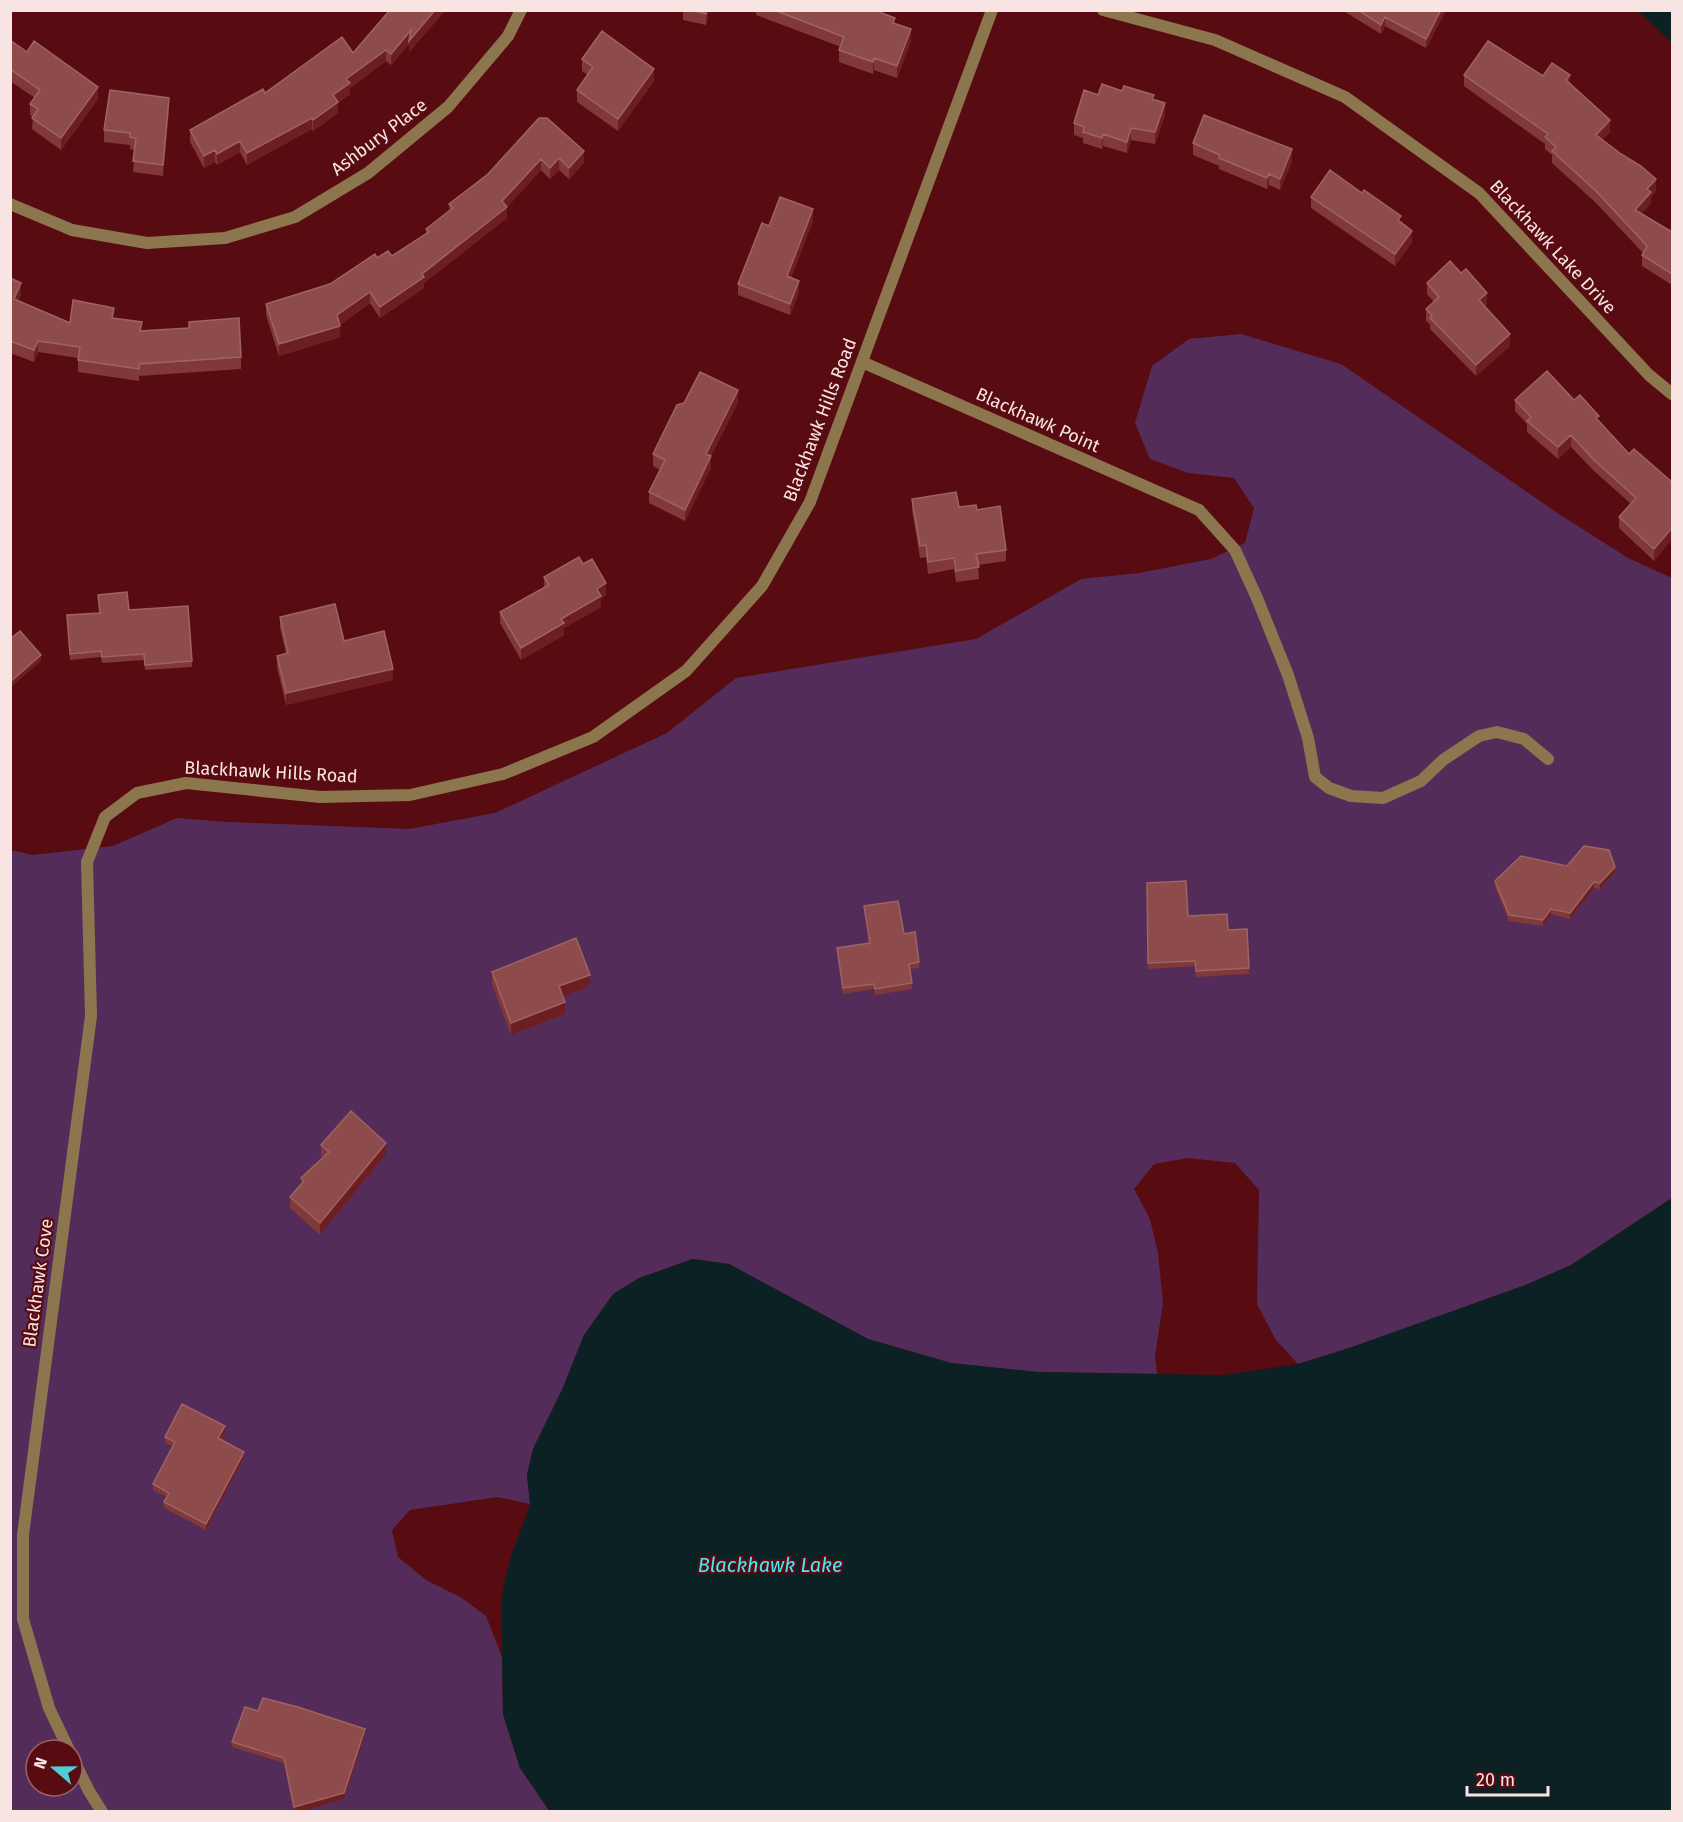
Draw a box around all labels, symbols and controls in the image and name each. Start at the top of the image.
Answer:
street label: Ashbury Place [327,94,431,180]
street label: Blackhawk Lake Drive [1485,175,1621,319]
street label: Blackhawk Hills Road [779,335,861,505]
street label: Blackhawk Point [973,383,1104,457]
street label: Blackhawk Hills Road [184,756,358,788]
street label: Blackhawk Cove [18,1217,58,1349]
water label: Blackhawk Lake [698,1553,842,1577]
north arrow [24,1738,84,1798]
text: N [30,1755,51,1771]
scale bar [1467,1759,1548,1797]
text: 20 m [1476,1769,1515,1791]

